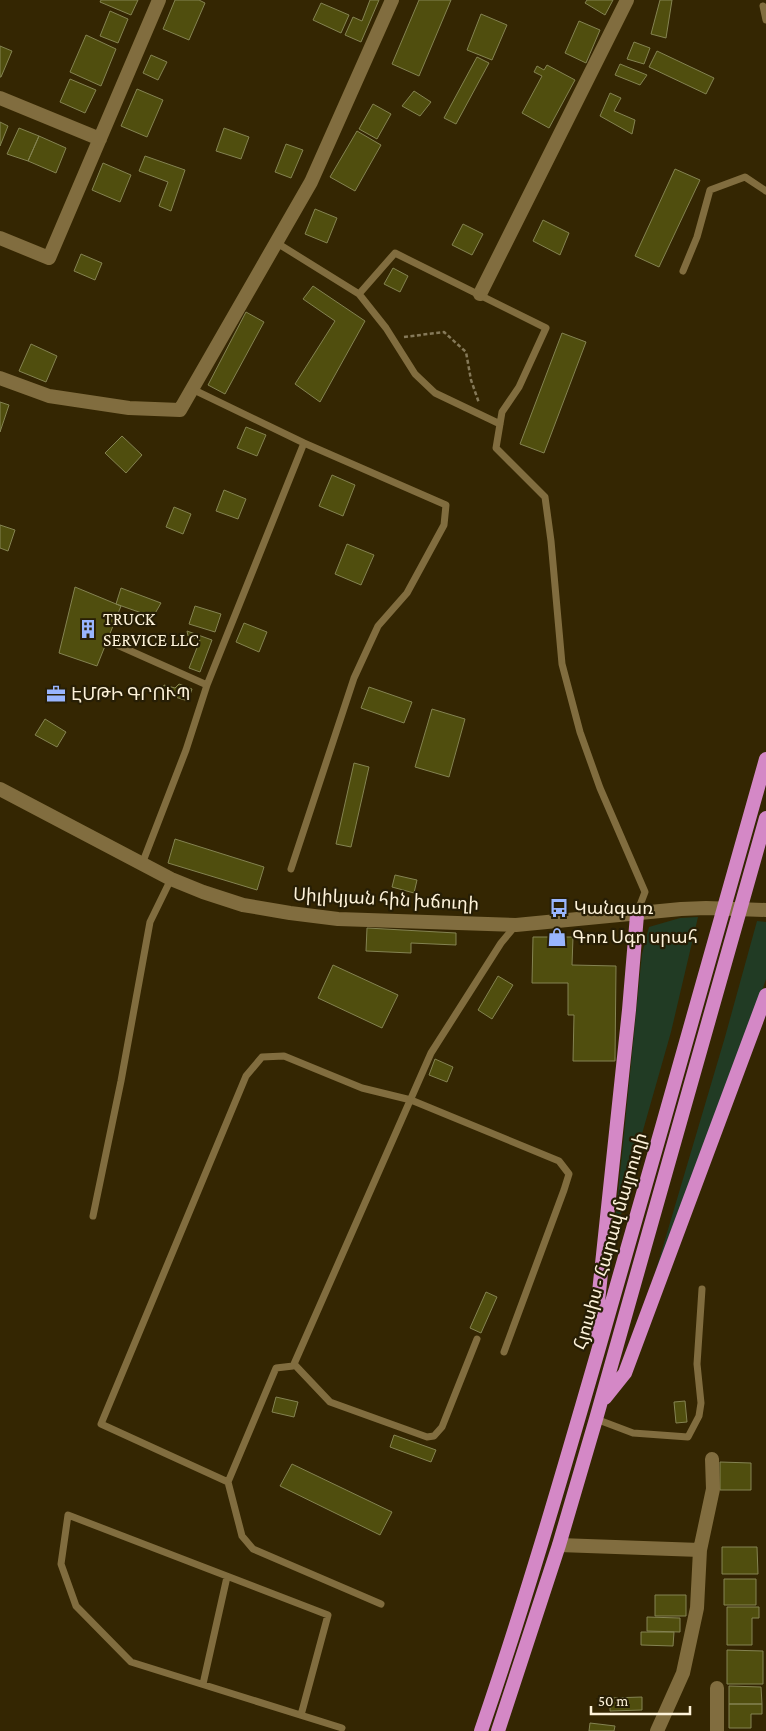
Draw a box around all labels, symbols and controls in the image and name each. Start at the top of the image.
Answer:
place label: TRUCK SERVICE LLC [103,609,199,650]
building icon: TRUCK SERVICE LLC [77,618,99,640]
office icon: ԷՄԹԻ ԳՐՈՒՊ [45,683,67,705]
place label: ԷՄԹԻ ԳՐՈՒՊ [71,684,190,704]
street label: Սիլիկյան հին խճուղի [292,884,480,914]
bus stop icon: Կանգառ [548,897,570,919]
place label: Կանգառ [574,898,653,918]
shop icon: Գոռ Սգո սրահ [546,926,568,948]
place label: Գոռ Սգո սրահ [572,927,698,947]
street label: Հյուսիս - Հարավ մայրուղի [569,1130,651,1352]
scale bar [591,1684,690,1716]
text: 50 m [598,1693,628,1709]

